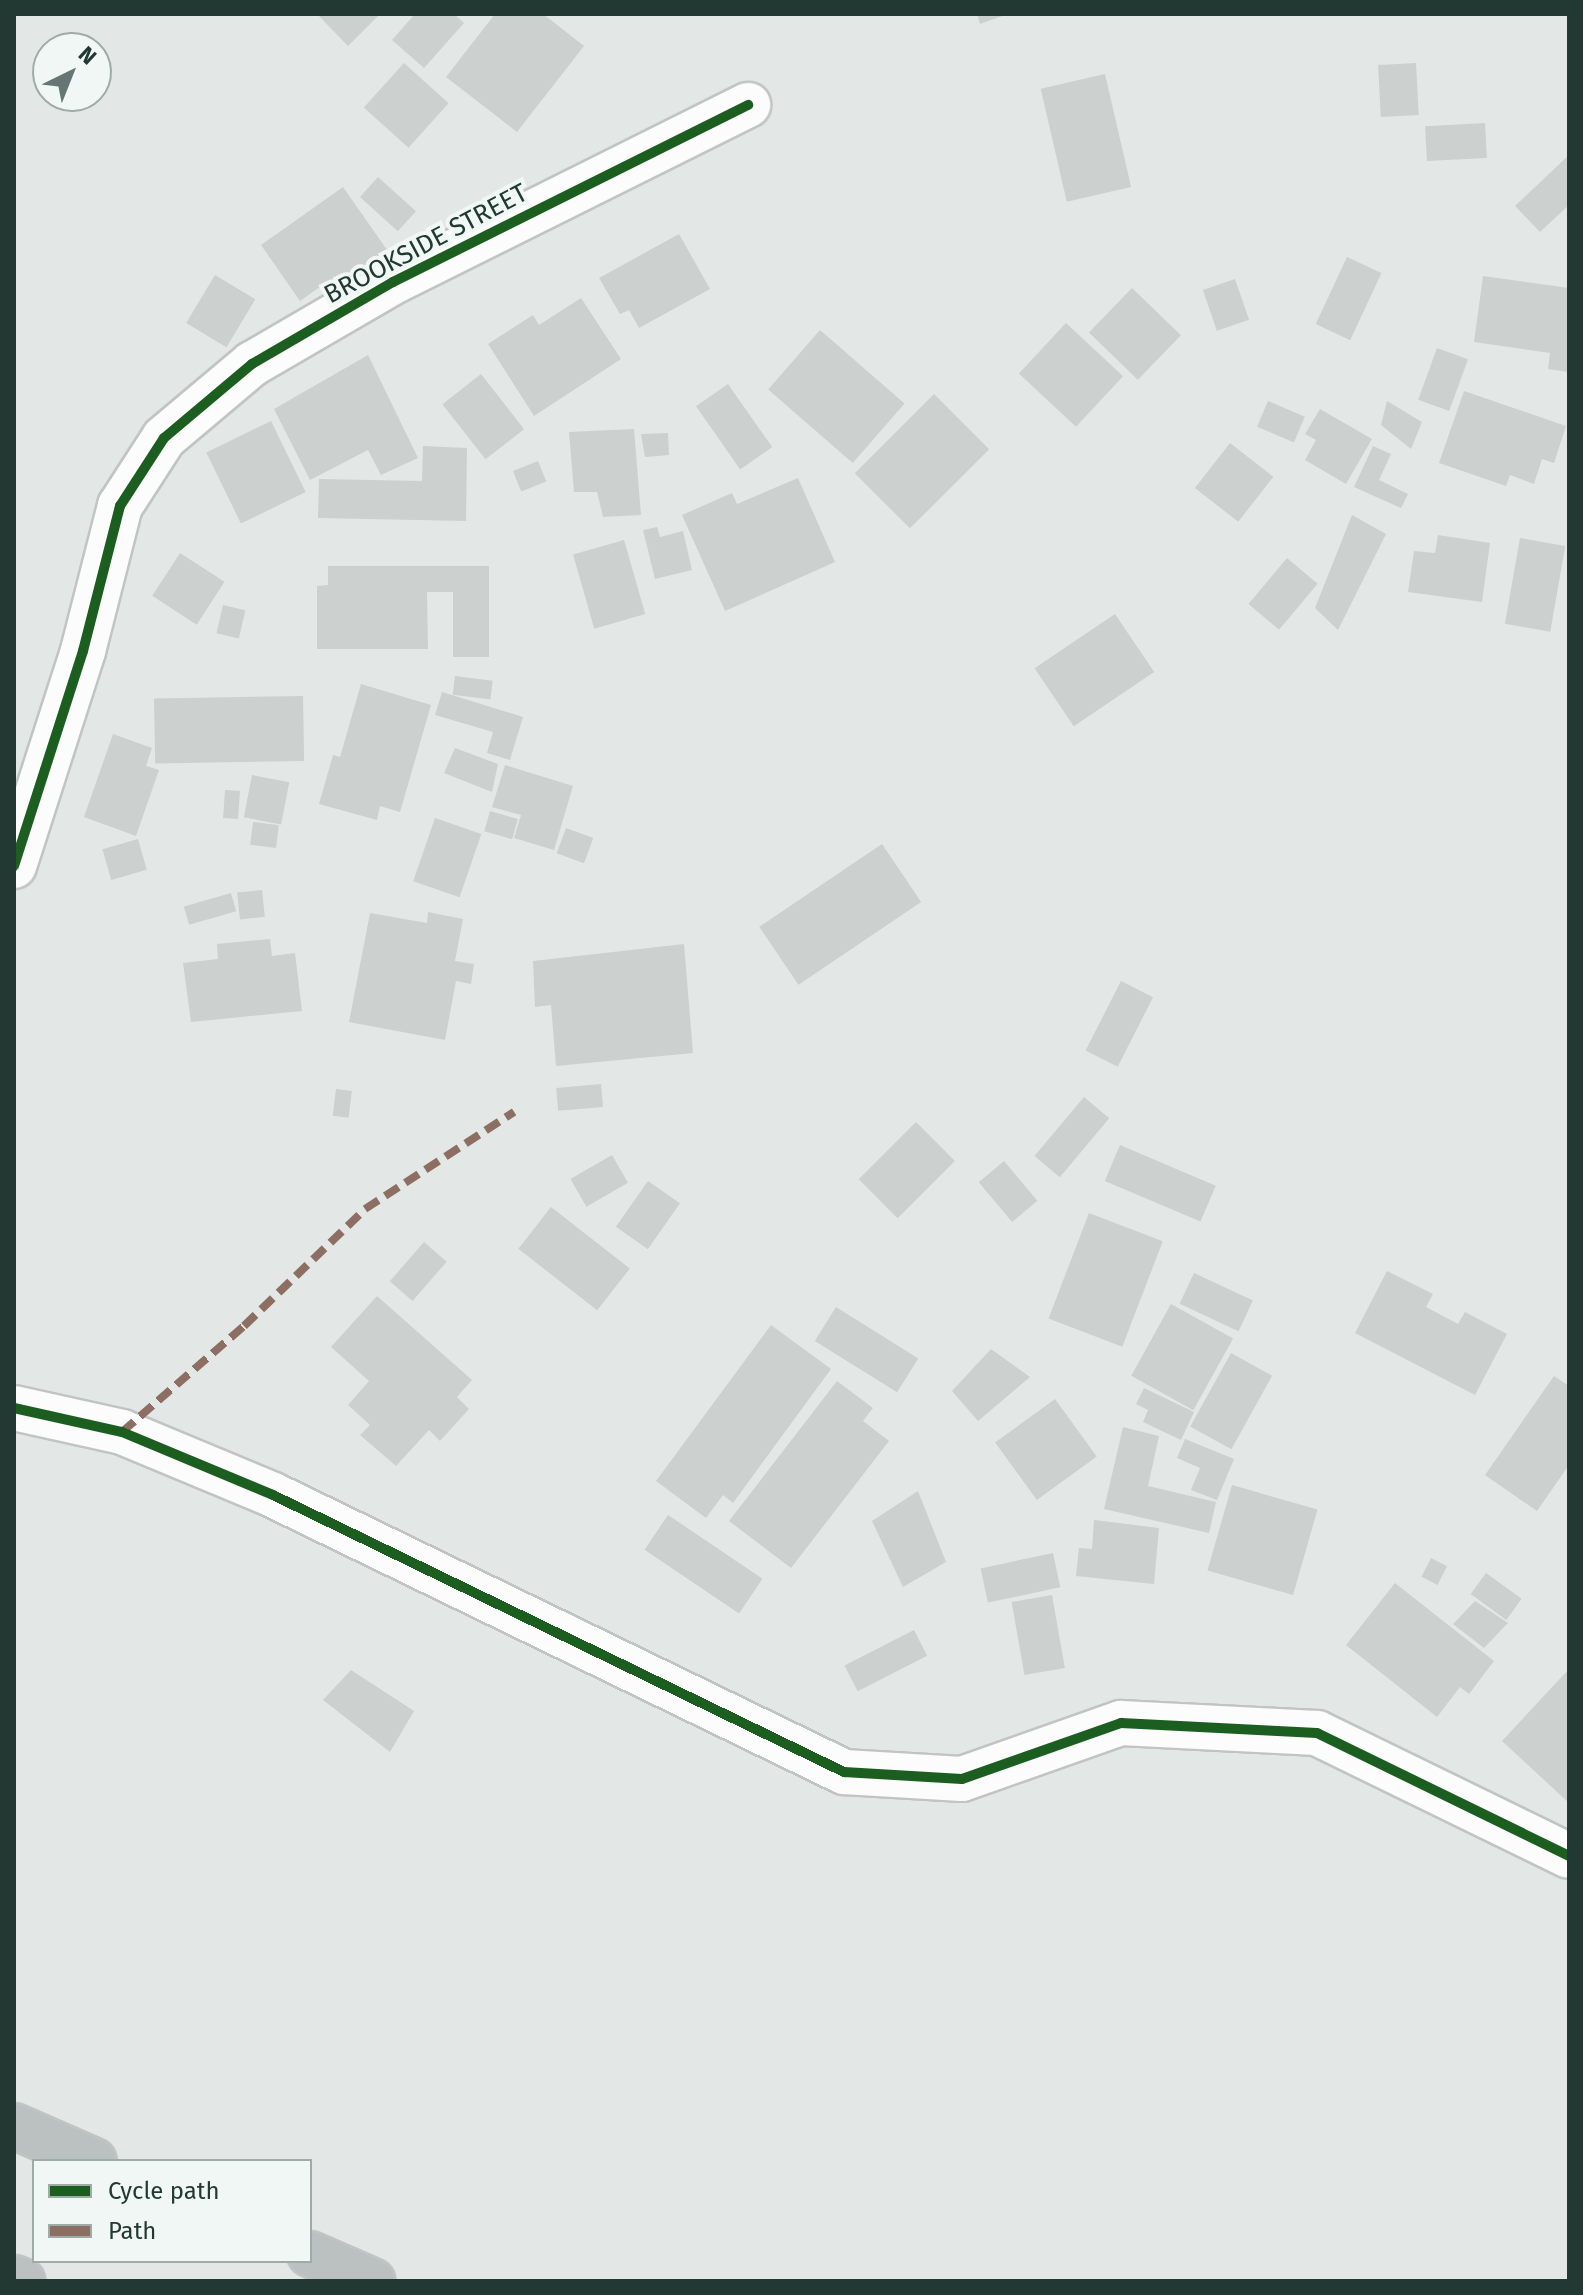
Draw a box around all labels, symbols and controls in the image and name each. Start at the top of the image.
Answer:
north arrow [32,32,112,112]
text: N [73,41,102,70]
street label: BROOKSIDE STREET [319,177,533,311]
legend [32,2159,312,2263]
text: Cycle path [108,2177,220,2205]
text: Path [108,2217,156,2245]

